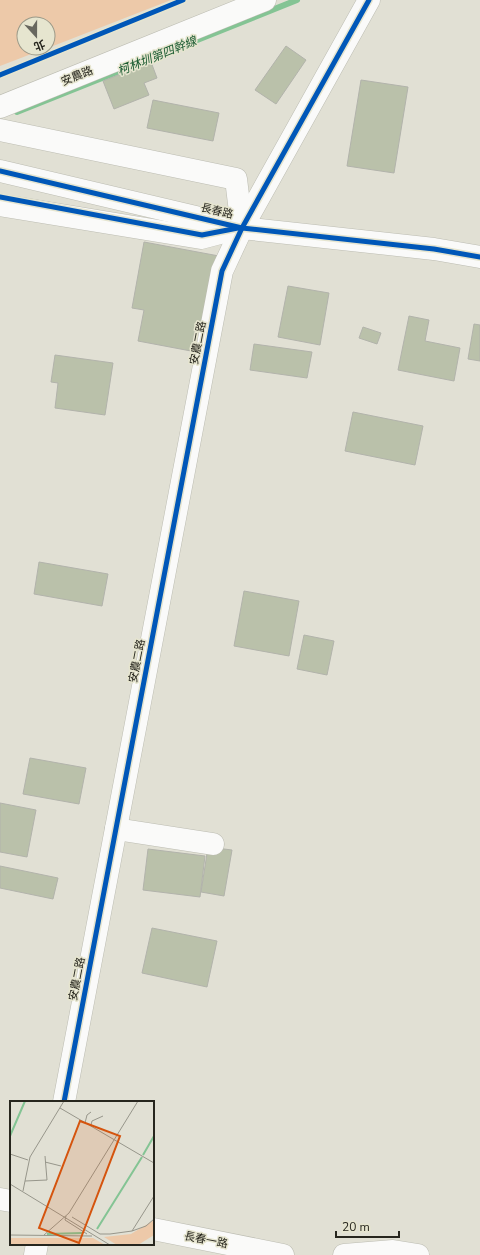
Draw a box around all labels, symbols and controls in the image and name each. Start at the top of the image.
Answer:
north arrow [16,16,56,56]
water label: 柯林圳第四幹線 [115,32,201,79]
text: 北 [32,36,47,54]
street label: 安農路 [59,63,95,89]
street label: 長春路 [199,200,235,222]
street label: 安農二路 [186,320,210,366]
street label: 安農二路 [125,638,149,684]
street label: 安農二路 [65,956,89,1002]
inset map [10,1101,154,1245]
scale bar [336,1213,399,1239]
text: 20 m [342,1219,370,1235]
street label: 長春一路 [183,1228,229,1252]

